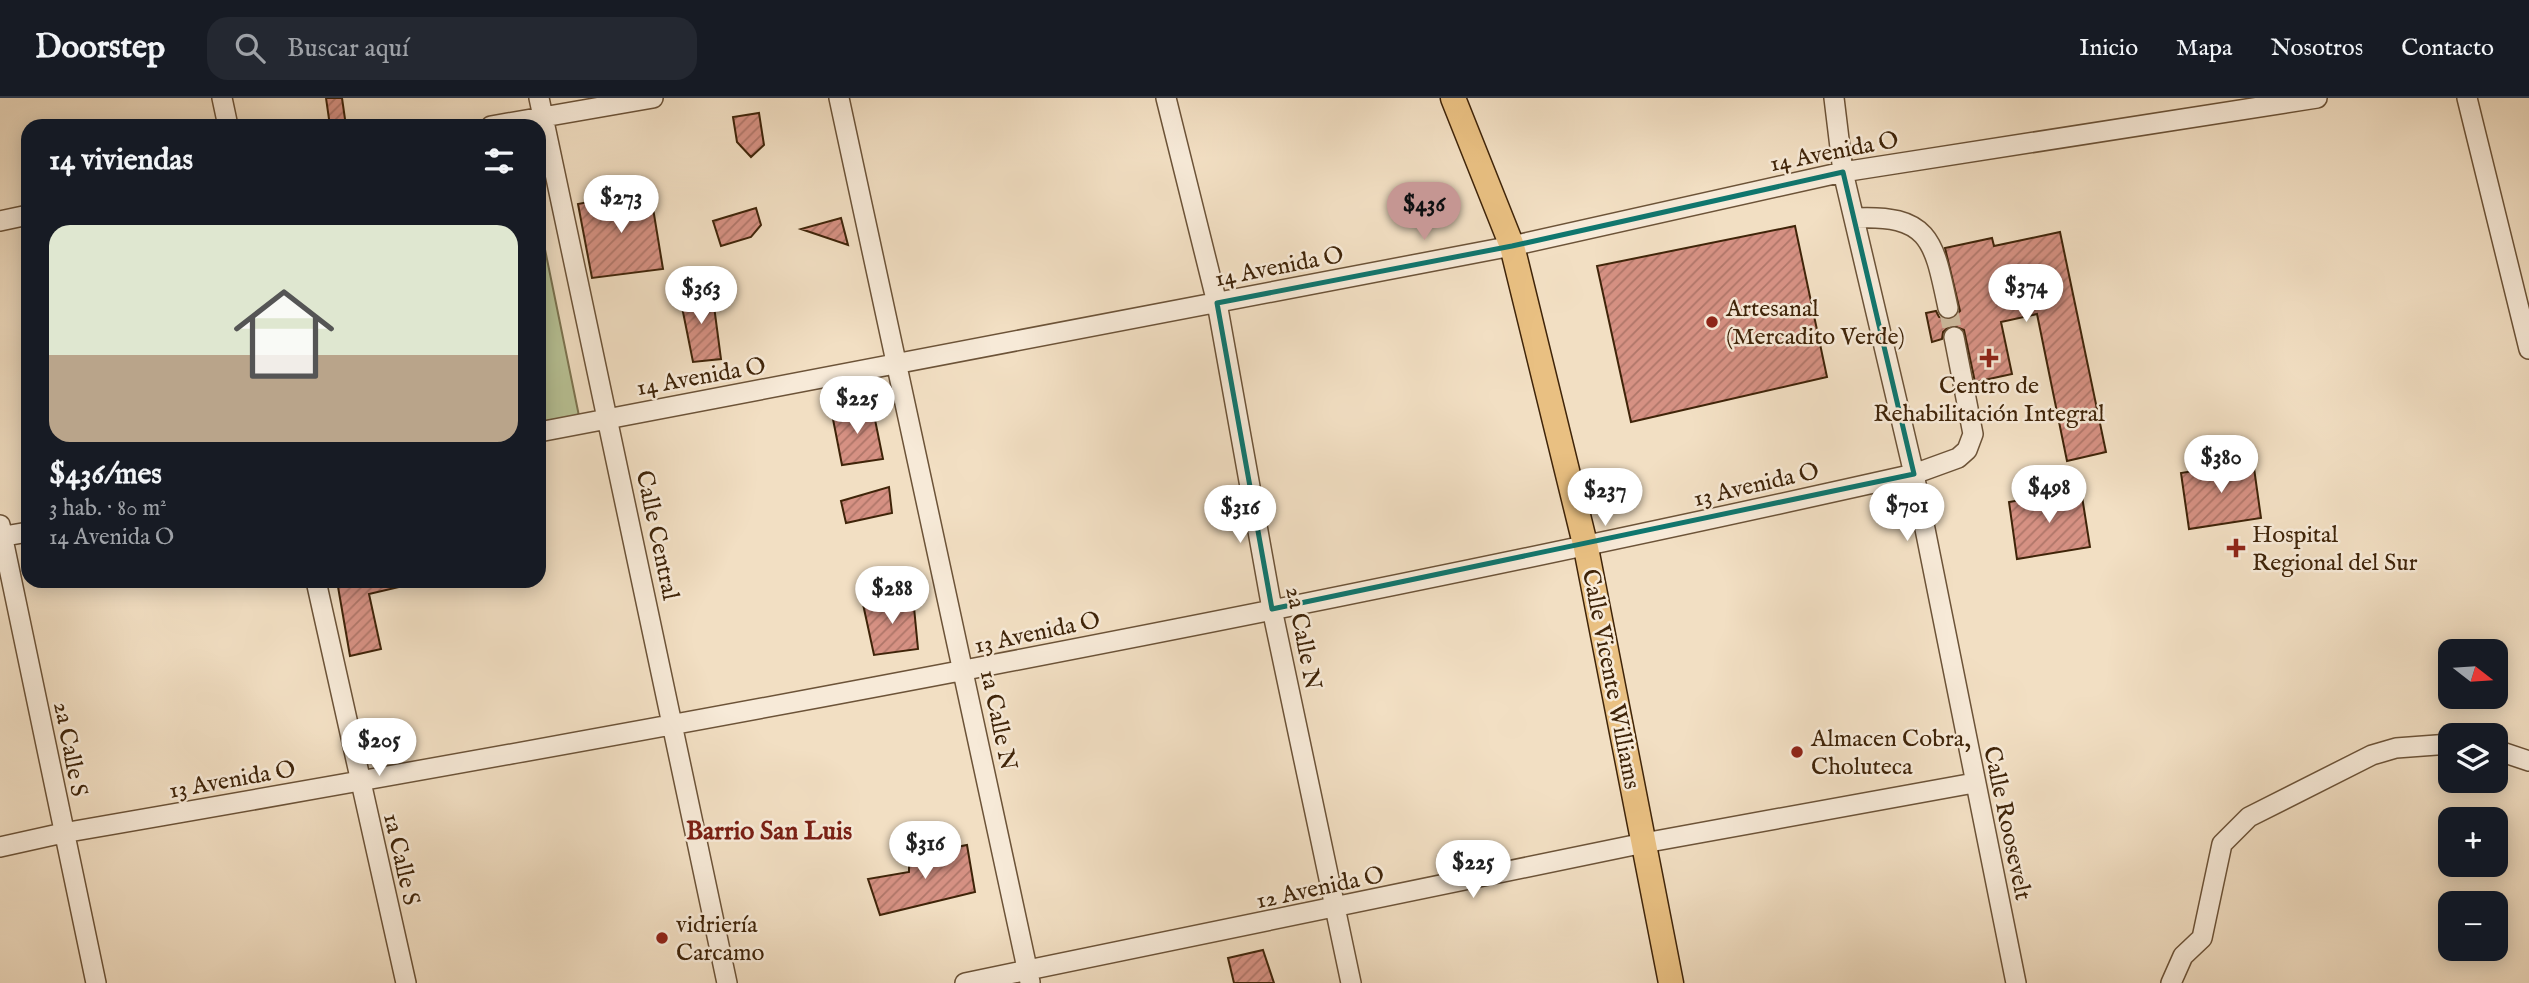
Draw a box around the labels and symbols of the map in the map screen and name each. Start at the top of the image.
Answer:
street label: 14 Avenida O [1767,125,1901,180]
pin: $273 [580,176,662,235]
pin: $436 [1383,183,1465,242]
street label: 14 Avenida O [1212,240,1346,295]
pin: $374 [1985,264,2067,324]
pin: $363 [660,266,742,326]
place label: Artesanal (Mercadito Verde) [1725,294,1905,353]
marker: Artesanal (Mercadito Verde) [1704,314,1720,330]
marker: Centro de Rehabilitación Integral [1979,348,1999,368]
street label: 14 Avenida O [634,351,768,404]
place label: Centro de Rehabilitación Integral [1873,371,2105,430]
pin: $225 [816,376,898,436]
pin: $380 [2180,436,2262,495]
street label: 13 Avenida O [1691,456,1822,515]
pin: $498 [2008,466,2090,525]
street label: Calle Central [628,468,685,603]
pin: $237 [1564,468,1646,528]
pin: $701 [1866,484,1948,543]
pin: $316 [1199,486,1281,545]
place label: Hospital Regional del Sur [2252,520,2418,579]
marker: Hospital Regional del Sur [2226,538,2246,558]
pin: $288 [851,566,933,626]
street label: Calle Vicente Williams [1574,567,1647,792]
street label: 2a Calle N [1277,584,1328,693]
street label: 13 Avenida O [972,605,1103,662]
north arrow [2438,639,2508,709]
street label: 1a Calle N [972,667,1023,774]
street label: 2a Calle S [45,699,94,799]
pin: $205 [338,718,420,778]
place label: Almacen Cobra, Choluteca [1810,724,1971,783]
street label: Calle Roosevelt [1975,743,2038,903]
marker: Almacen Cobra, Choluteca [1789,744,1805,760]
street label: 13 Avenida O [167,754,298,807]
street label: 1a Calle S [375,810,426,908]
district label: Barrio San Luis [686,815,852,848]
pin: $316 [884,822,966,881]
pin: $225 [1432,840,1514,900]
street label: 12 Avenida O [1253,860,1387,917]
place label: vidriería Carcamo [676,910,764,969]
marker: vidriería Carcamo [654,930,670,946]

